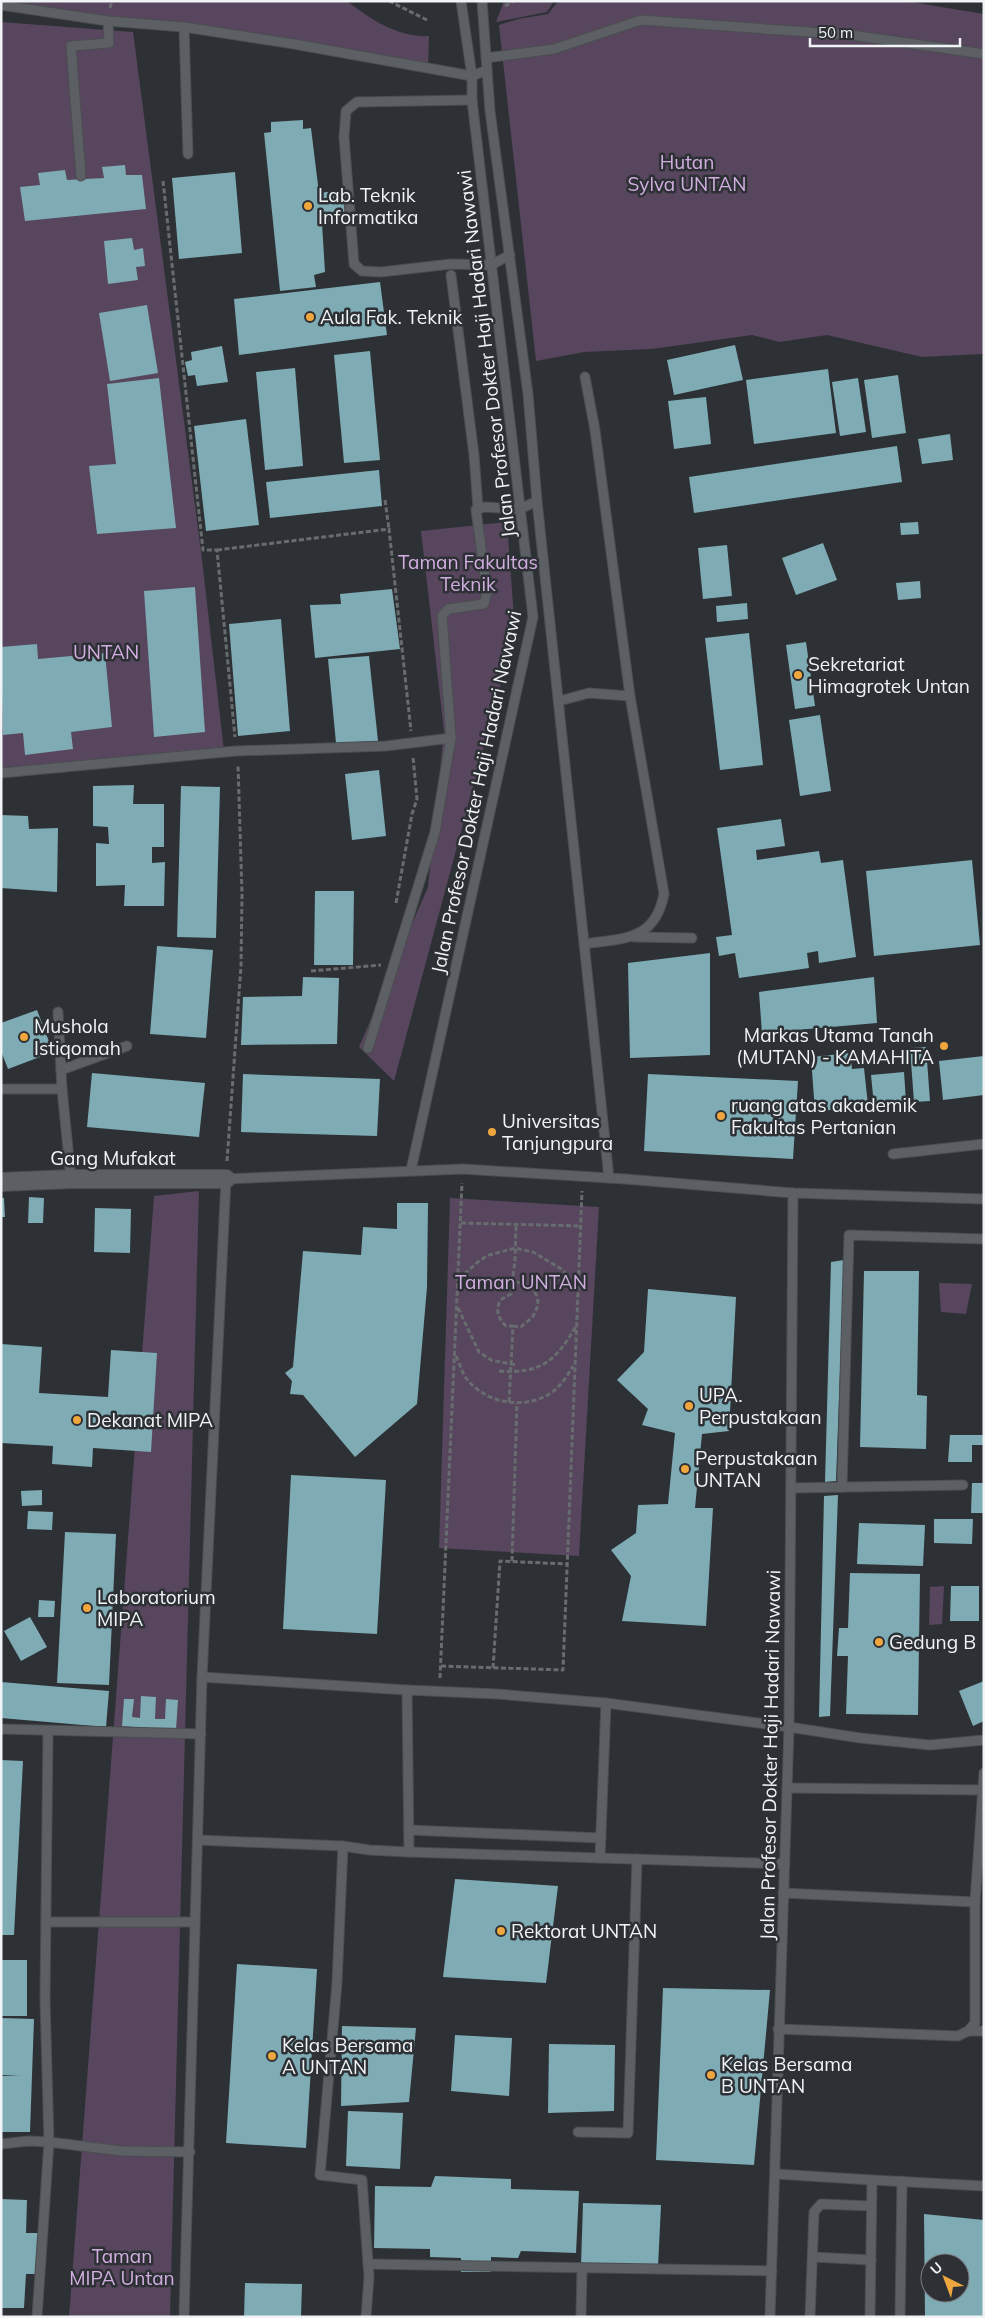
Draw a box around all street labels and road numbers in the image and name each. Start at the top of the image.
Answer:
street label: Jalan Profesor Dokter Haji Hadari Nawawi [452,169,520,539]
street label: Jalan Profesor Dokter Haji Hadari Nawawi [426,608,526,976]
street label: Gang Mufakat [50,1146,176,1170]
street label: Jalan Profesor Dokter Haji Hadari Nawawi [755,1570,785,1940]

